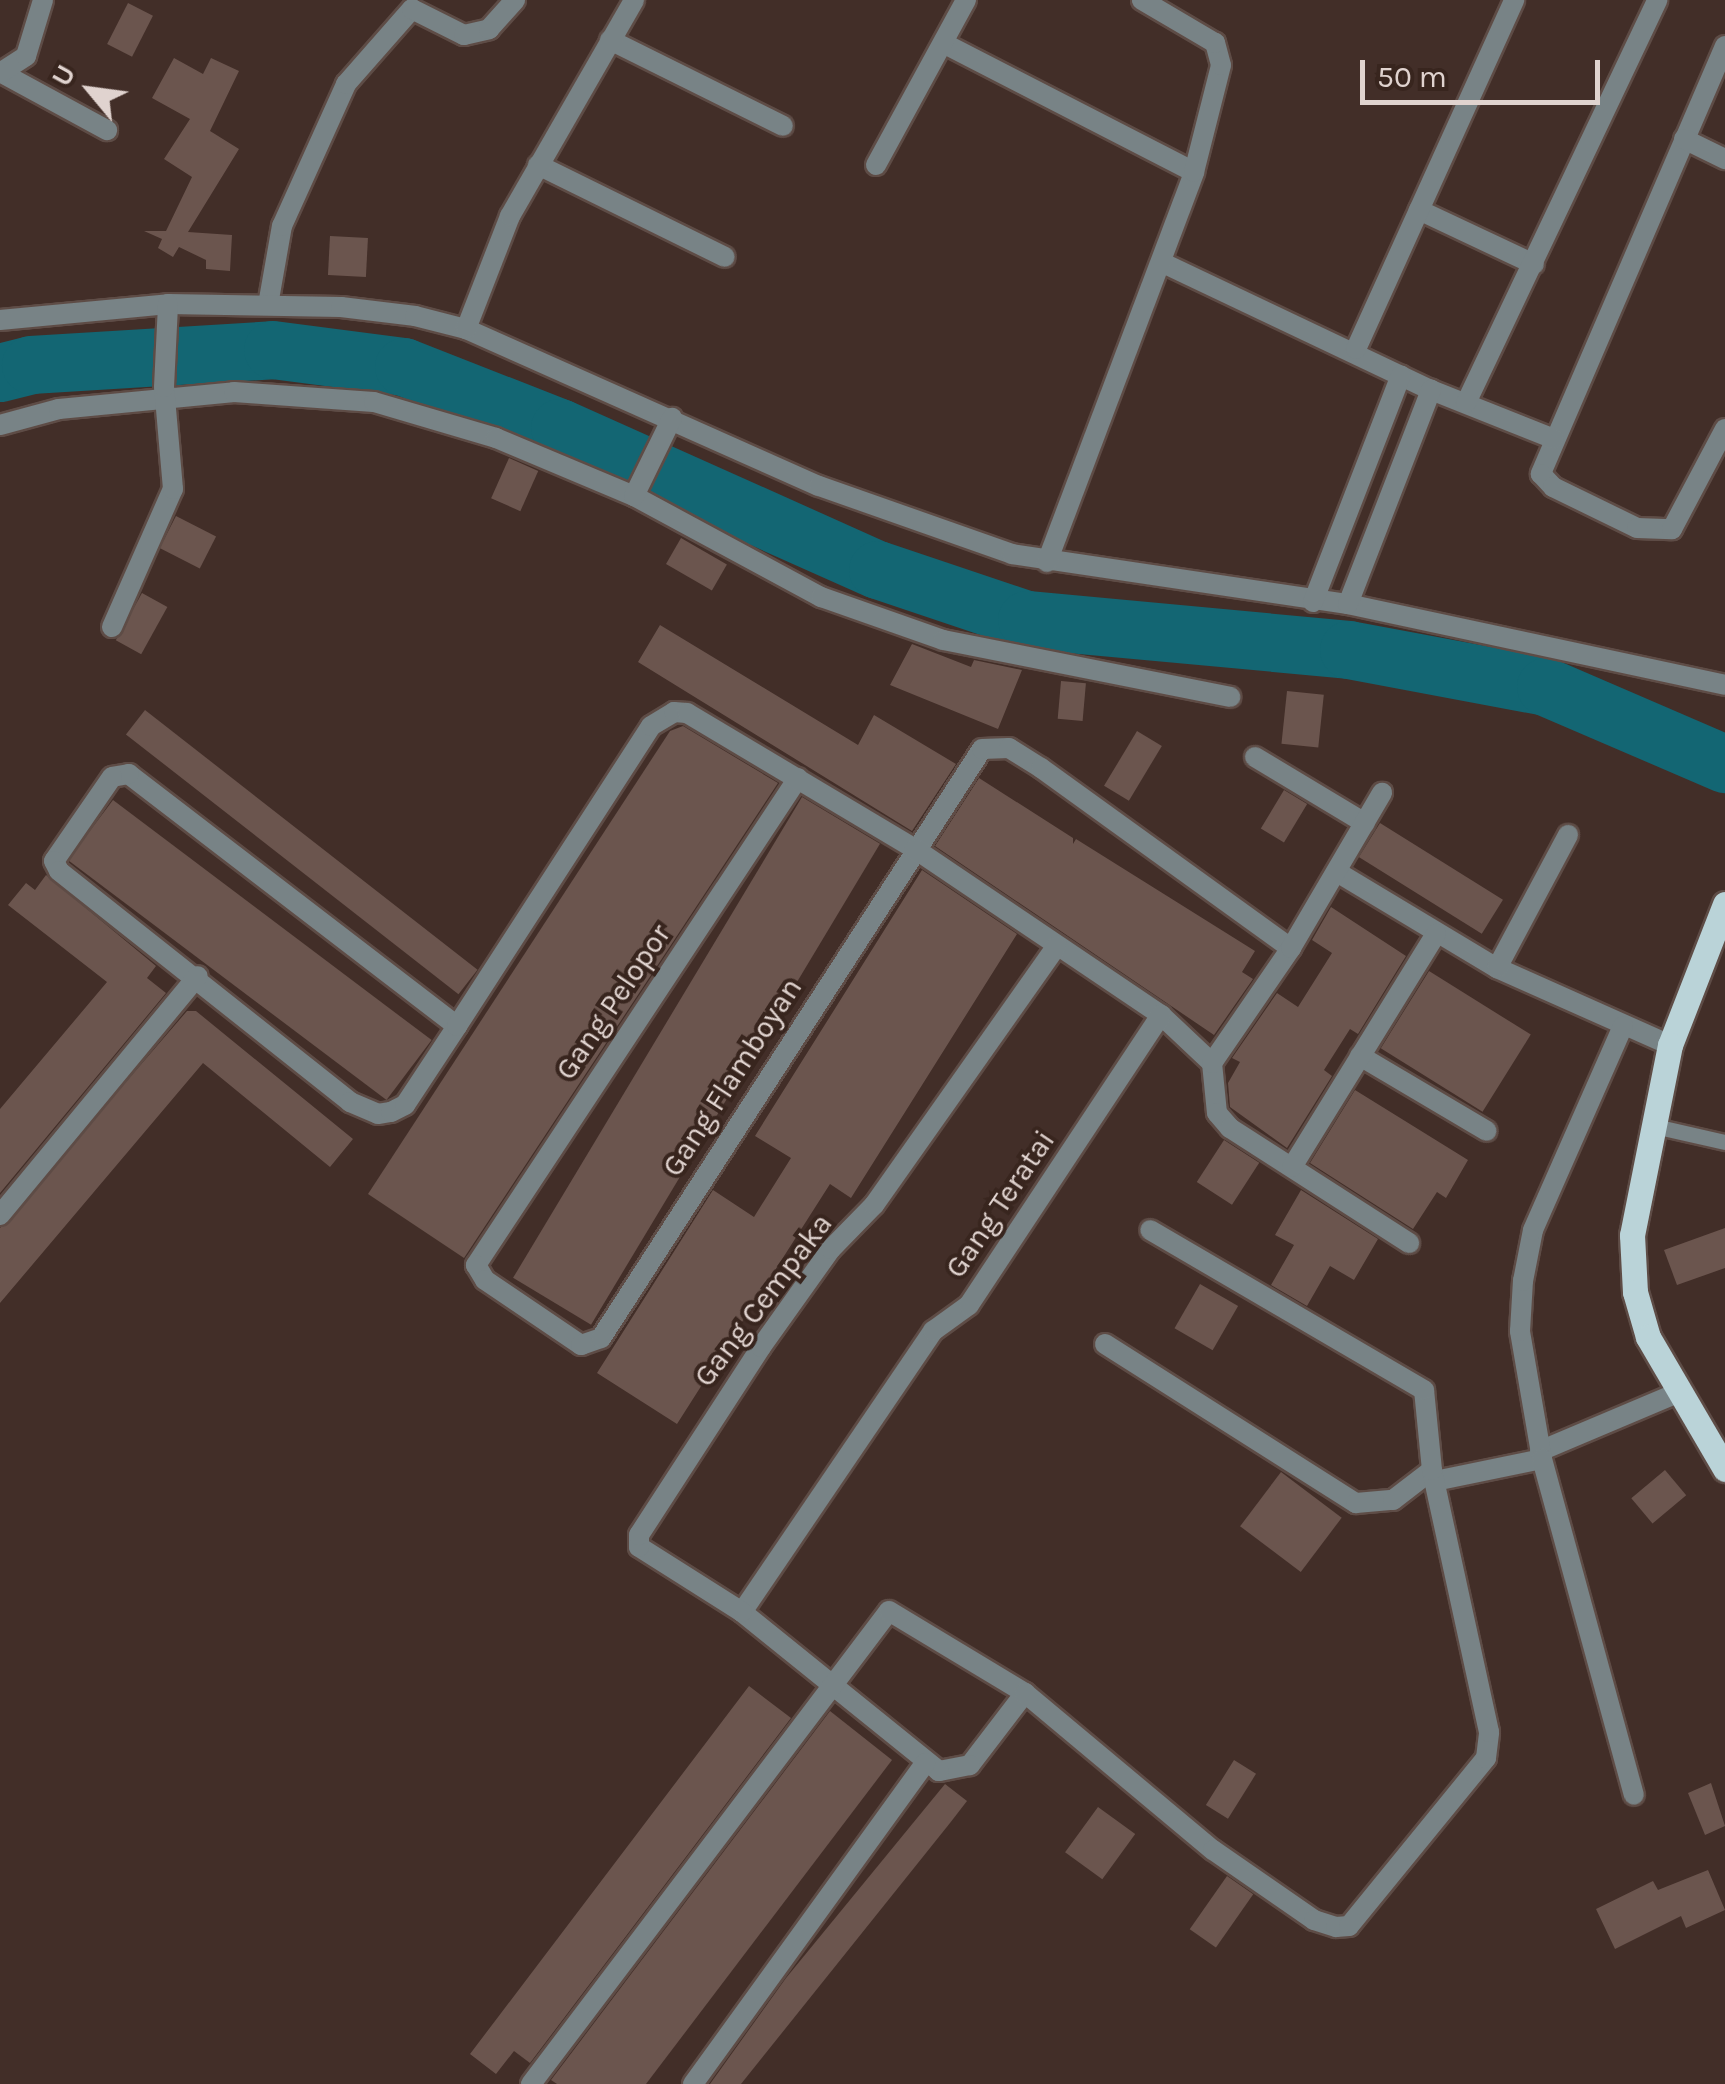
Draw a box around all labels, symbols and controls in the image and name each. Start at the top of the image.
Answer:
north arrow [40,40,140,140]
scale bar [1365,40,1605,102]
text: U [44,59,82,92]
text: 50 m [1377,59,1447,95]
street label: Gang Pelopor [548,917,678,1087]
street label: Gang Flamboyan [654,971,810,1183]
street label: Gang Teratai [937,1123,1063,1285]
street label: Gang Cempaka [686,1206,840,1394]

